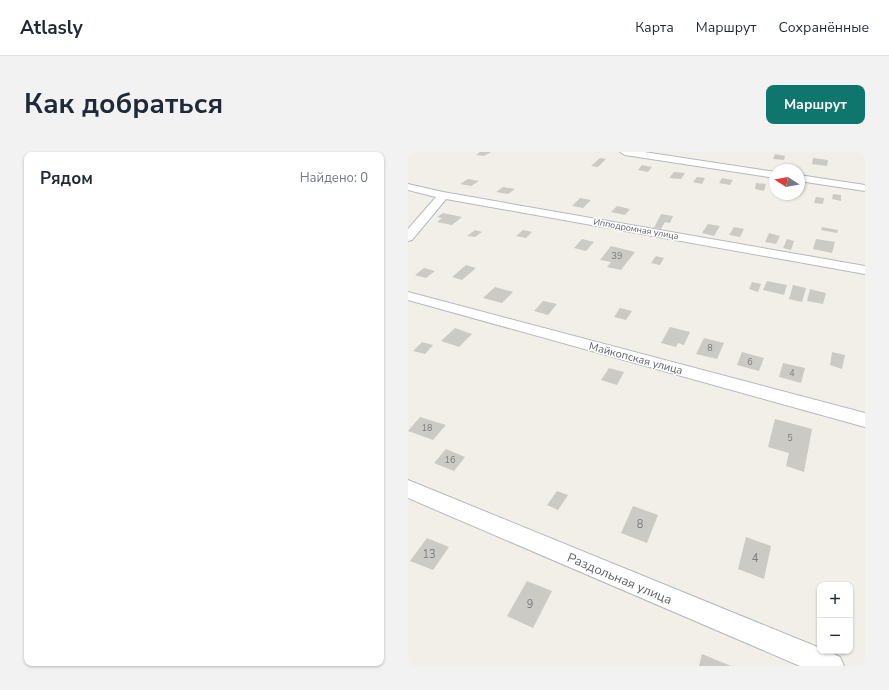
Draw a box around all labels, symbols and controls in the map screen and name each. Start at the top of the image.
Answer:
text: Atlasly [20,15,83,41]
text: Карта [635,18,674,37]
text: Маршрут [696,18,757,37]
text: Сохранённые [779,18,869,37]
text: Как добраться [24,85,223,123]
button: Маршрут [766,85,865,124]
north arrow [769,164,805,200]
text: Рядом [40,167,93,190]
text: Найдено: 0 [300,169,368,187]
street label: Ипподромная улица [592,216,680,242]
house number: 39 [612,250,622,262]
street label: Майкопская улица [587,339,685,378]
house number: 8 [707,342,713,354]
house number: 6 [747,356,753,368]
house number: 4 [789,367,795,379]
house number: 18 [422,422,432,434]
house number: 5 [787,432,793,444]
house number: 16 [445,454,455,466]
house number: 8 [637,517,644,532]
house number: 13 [422,547,436,562]
street label: Раздольная улица [564,549,675,609]
house number: 4 [752,551,759,566]
map controls [817,582,853,654]
button: + [817,582,853,618]
house number: 9 [527,597,533,612]
button: − [817,618,853,654]

